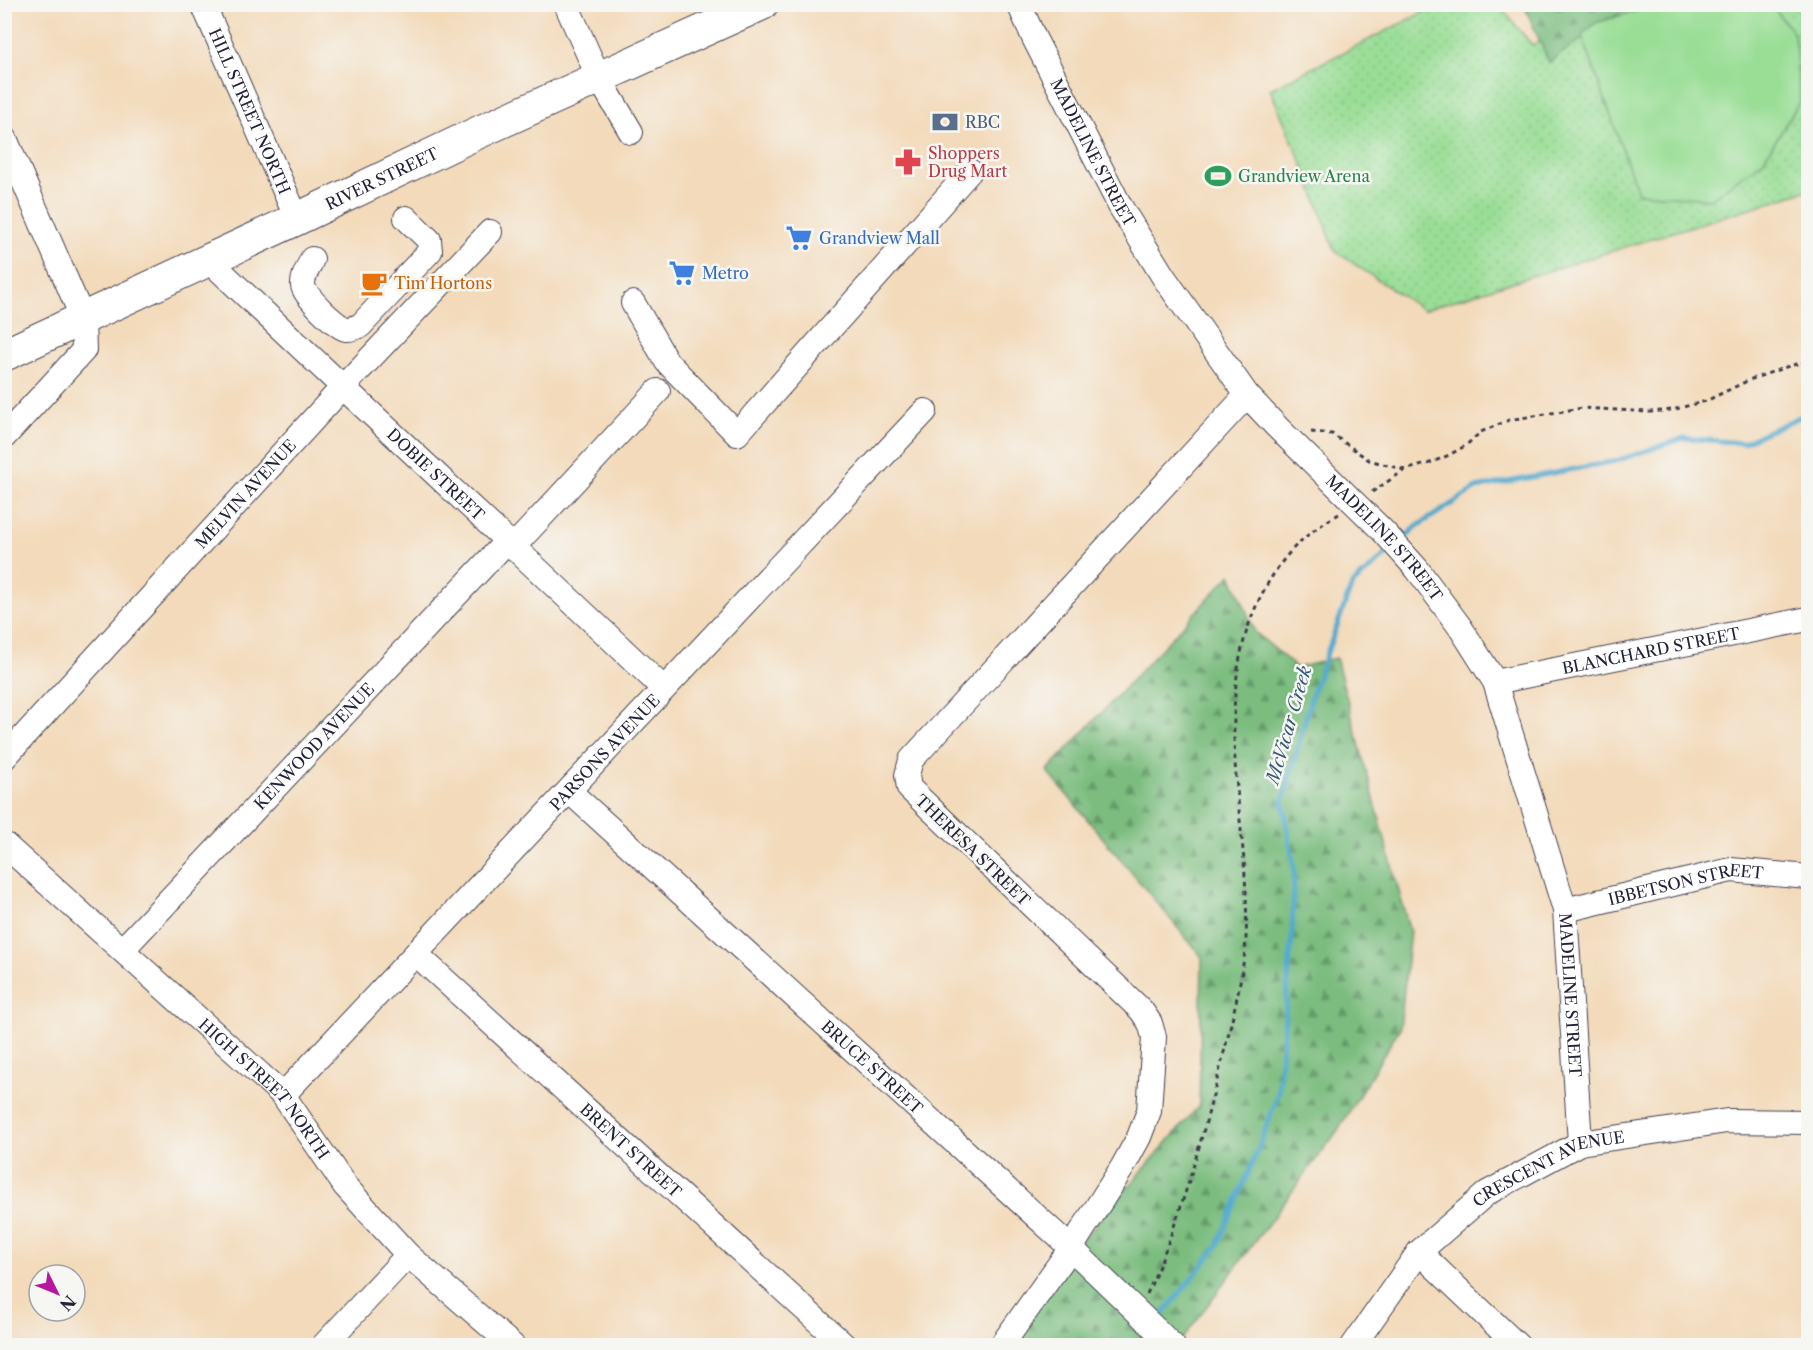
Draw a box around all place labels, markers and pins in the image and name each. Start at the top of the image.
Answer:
bank icon: RBC [930,107,960,137]
place label: RBC [965,112,1000,132]
place label: Shoppers Drug Mart [928,143,1007,181]
pharmacy icon: Shoppers Drug Mart [893,147,923,177]
sports icon: Grandview Arena [1203,161,1233,191]
place label: Grandview Arena [1238,166,1371,186]
supermarket icon: Grandview Mall [784,223,814,253]
place label: Grandview Mall [819,228,940,248]
supermarket icon: Metro [667,258,697,288]
place label: Metro [702,263,749,283]
cafe icon: Tim Hortons [359,268,389,298]
place label: Tim Hortons [394,273,492,293]

